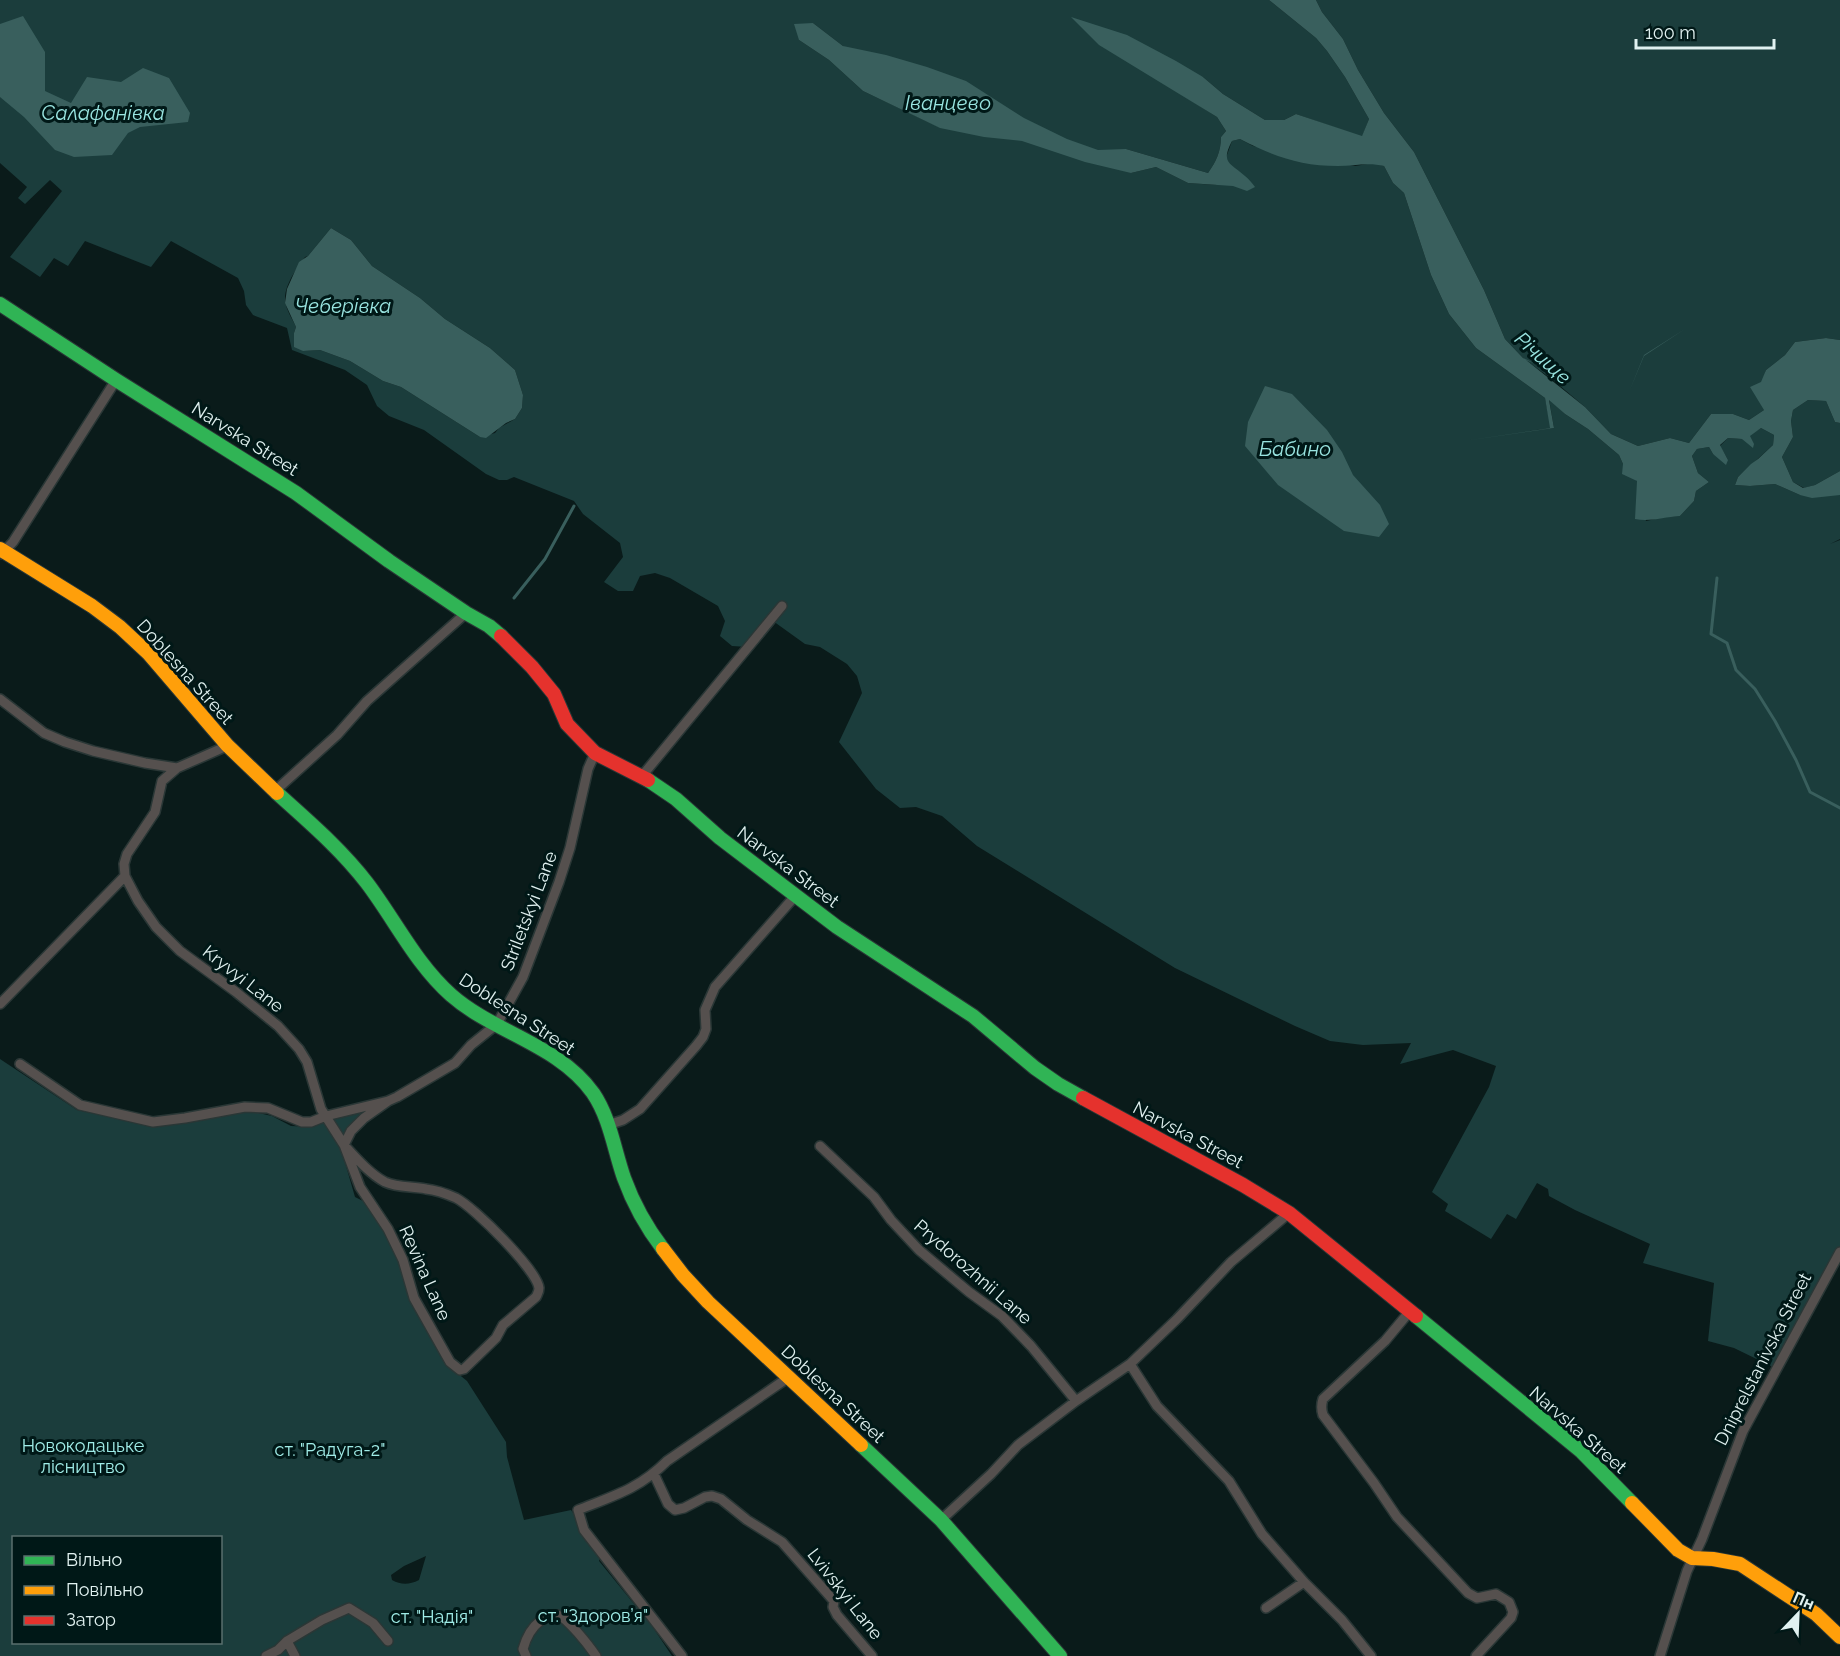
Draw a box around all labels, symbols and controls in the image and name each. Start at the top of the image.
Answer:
scale bar [1636,12,1774,50]
text: 100 m [1645,22,1696,43]
water label: Іванцево [905,91,991,115]
water label: Салафанівка [41,101,165,125]
water label: Чеберівка [295,294,391,318]
water label: Річище [1510,327,1576,389]
street label: Narvska Street [188,397,302,480]
water label: Бабино [1259,437,1331,461]
street label: Doblesna Street [133,615,238,728]
street label: Narvska Street [733,822,843,912]
street label: Striletskyi Lane [496,848,561,974]
street label: Kryvyi Lane [199,941,288,1017]
street label: Doblesna Street [456,968,579,1059]
street label: Narvska Street [1130,1097,1247,1172]
street label: Prydorozhnii Lane [910,1215,1037,1329]
street label: Revina Lane [395,1222,456,1324]
street label: Dniprelstanivska Street [1710,1269,1815,1448]
street label: Doblesna Street [777,1340,889,1447]
street label: Narvska Street [1525,1382,1631,1478]
park label: Новокодацьке лісництво [22,1435,145,1477]
park label: ст. "Радуга-2" [275,1439,385,1460]
legend [12,1536,222,1644]
street label: Lvivskyi Lane [803,1544,888,1644]
text: Вільно [66,1549,122,1570]
text: Повільно [66,1579,144,1600]
north arrow [1768,1584,1828,1644]
text: Пн [1790,1588,1817,1614]
park label: ст. "Здоров’я" [538,1605,648,1626]
park label: ст. "Надія" [391,1606,473,1627]
text: Затор [66,1609,116,1630]

